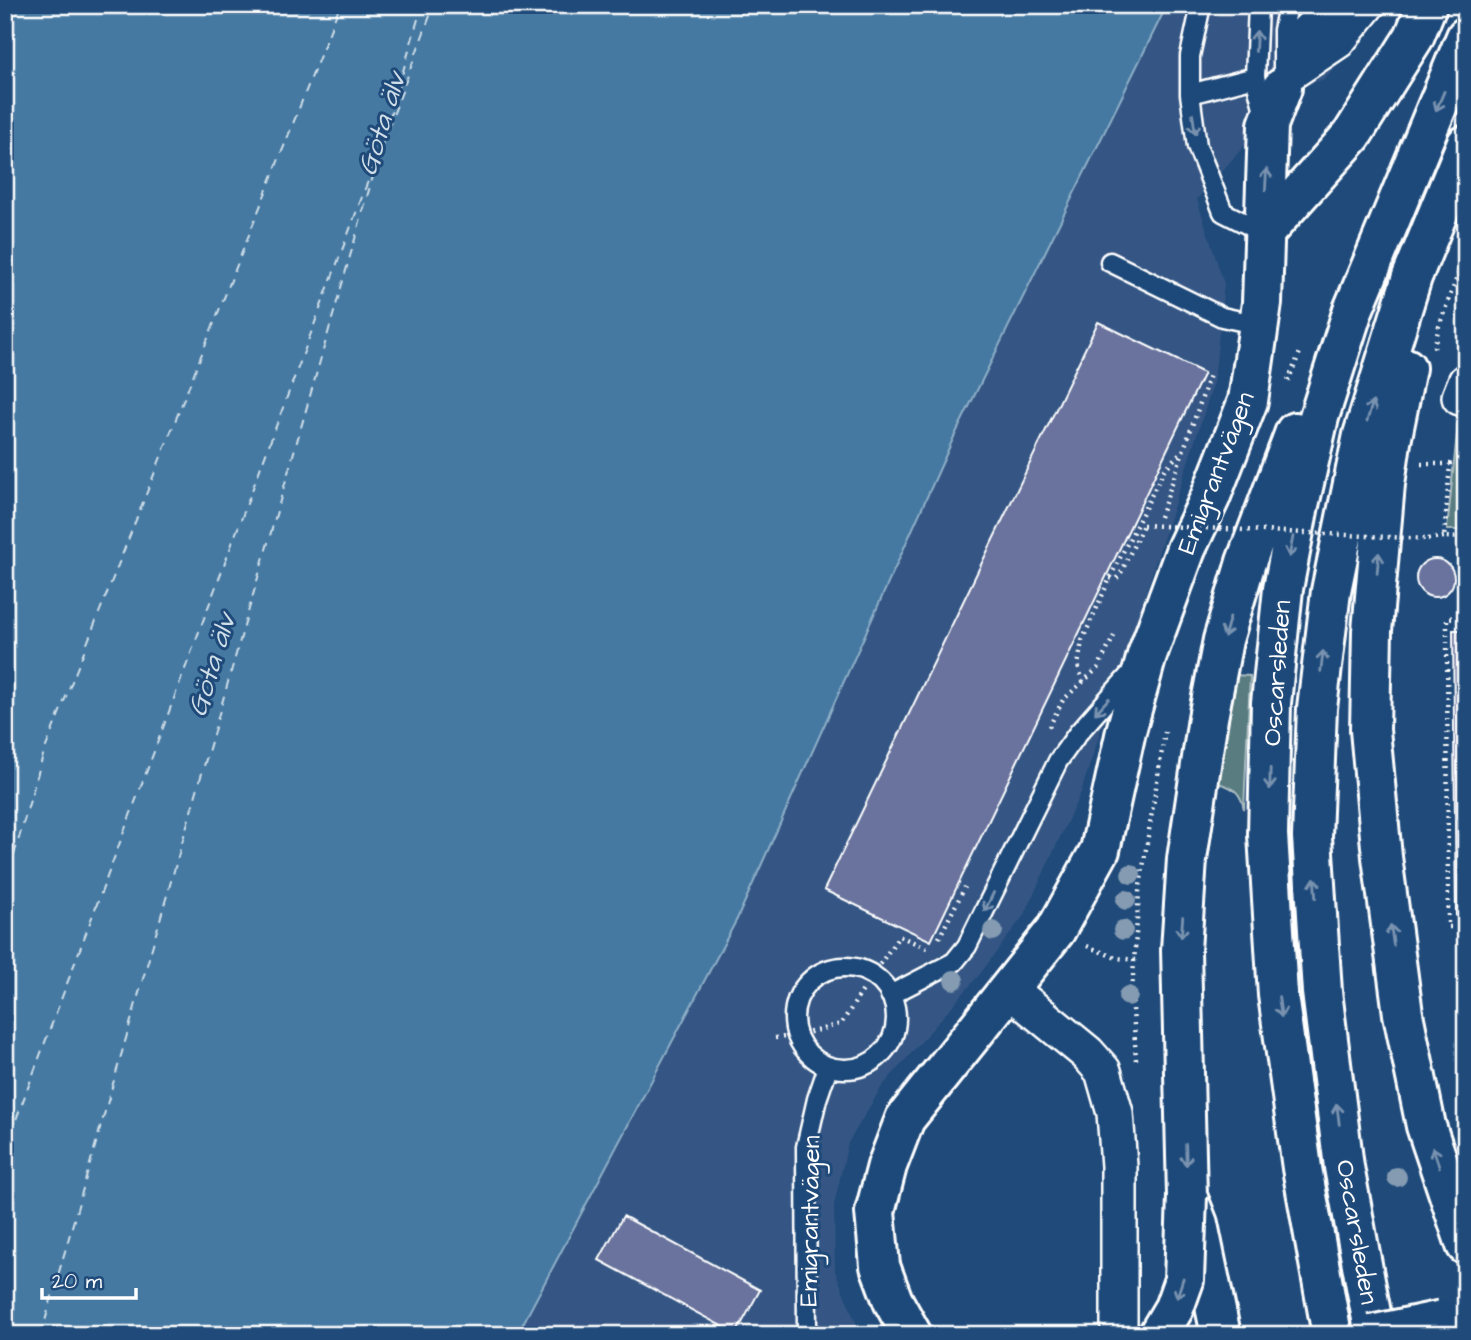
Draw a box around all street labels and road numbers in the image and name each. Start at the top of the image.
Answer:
street label: Emigrantvägen [1169,387,1265,560]
street label: Oscarsleden [1254,599,1300,747]
street label: Emigrantvägen [791,1135,831,1307]
street label: Oscarsleden [1327,1157,1387,1307]

